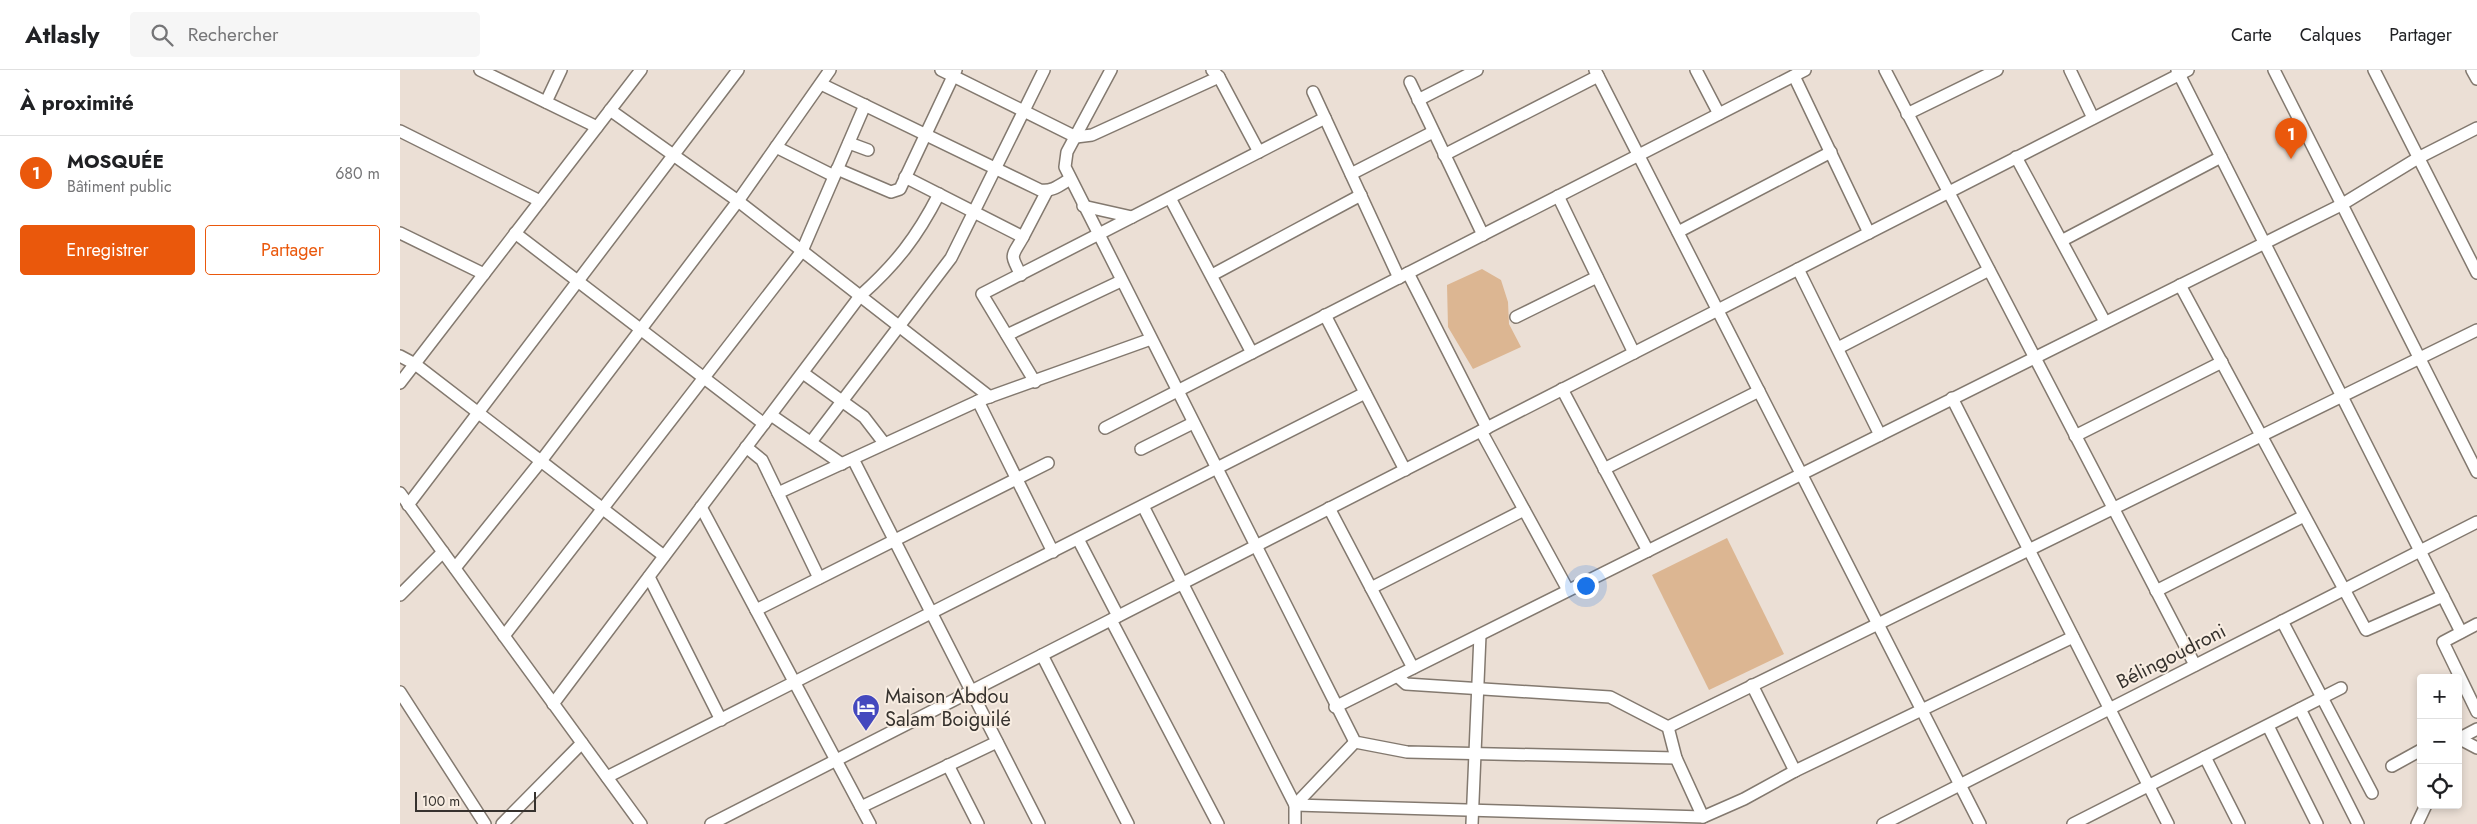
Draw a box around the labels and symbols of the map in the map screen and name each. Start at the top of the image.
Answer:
pin: 1 [2275,118,2307,159]
your location [1573,573,1599,599]
street label: Bélingoudroni [2112,616,2231,696]
place label: Maison Abdou Salam Boiguilé [885,682,1011,734]
hotel icon: Maison Abdou Salam Boiguilé [851,693,881,732]
scale bar [415,789,536,812]

